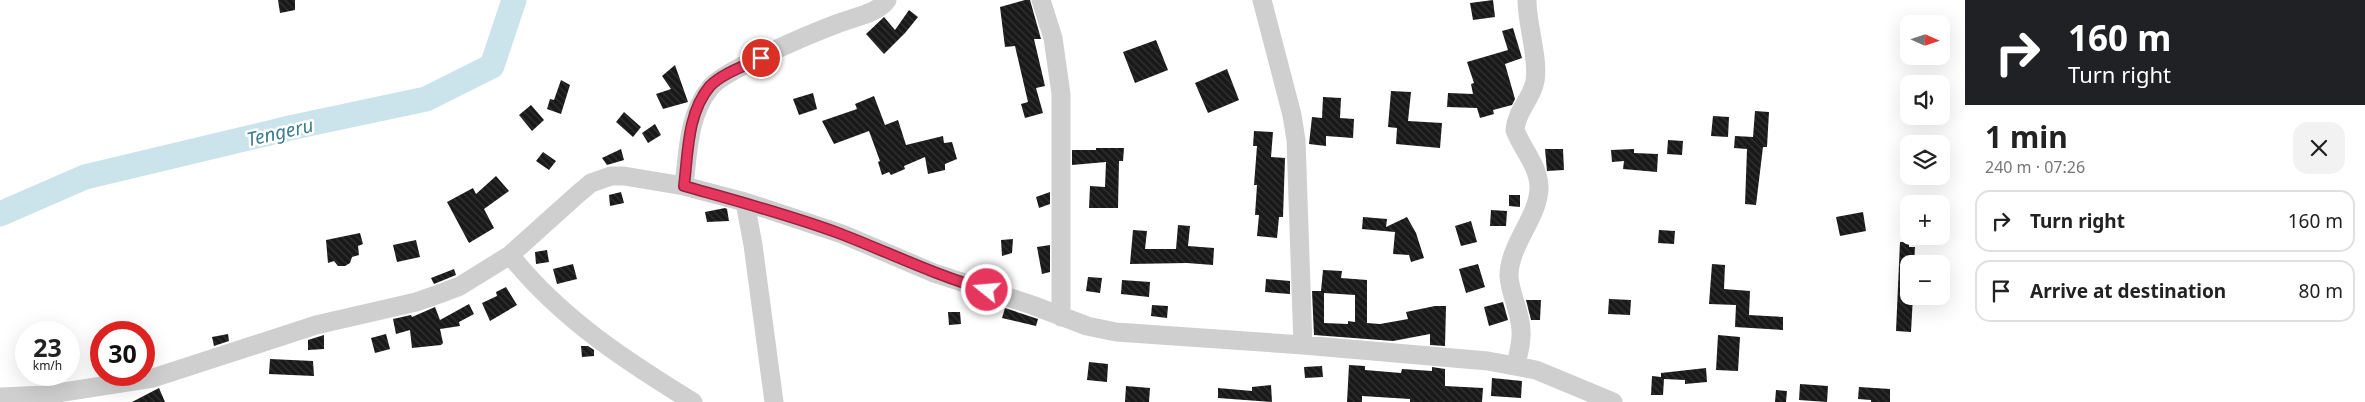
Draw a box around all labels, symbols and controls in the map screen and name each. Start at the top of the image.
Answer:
text: 160 m [2068,14,2171,61]
north arrow [1900,15,1950,65]
map controls [1900,15,1950,305]
icon: right [1985,20,2050,85]
pin [740,37,782,79]
icon: arrive [747,44,775,72]
text: Turn right [2068,59,2171,89]
button: sound [1900,75,1950,125]
water label: Tengeru [244,112,316,152]
text: 1 min [1985,116,2068,157]
button: close [2293,122,2345,174]
button: layers [1900,135,1950,185]
text: 240 m · 07:26 [1985,156,2085,178]
button: + [1900,195,1950,245]
icon: right [1987,207,2015,235]
text: Turn right [2030,208,2125,234]
text: 160 m [2288,208,2343,234]
button: − [1900,255,1950,305]
position arrow [960,263,1012,315]
icon: arrive [1987,277,2015,305]
text: Arrive at destination [2030,278,2226,304]
text: 80 m [2299,278,2343,304]
speed limit sign: 30 [90,321,155,386]
text: 23 [33,330,62,364]
text: km/h [33,357,62,374]

